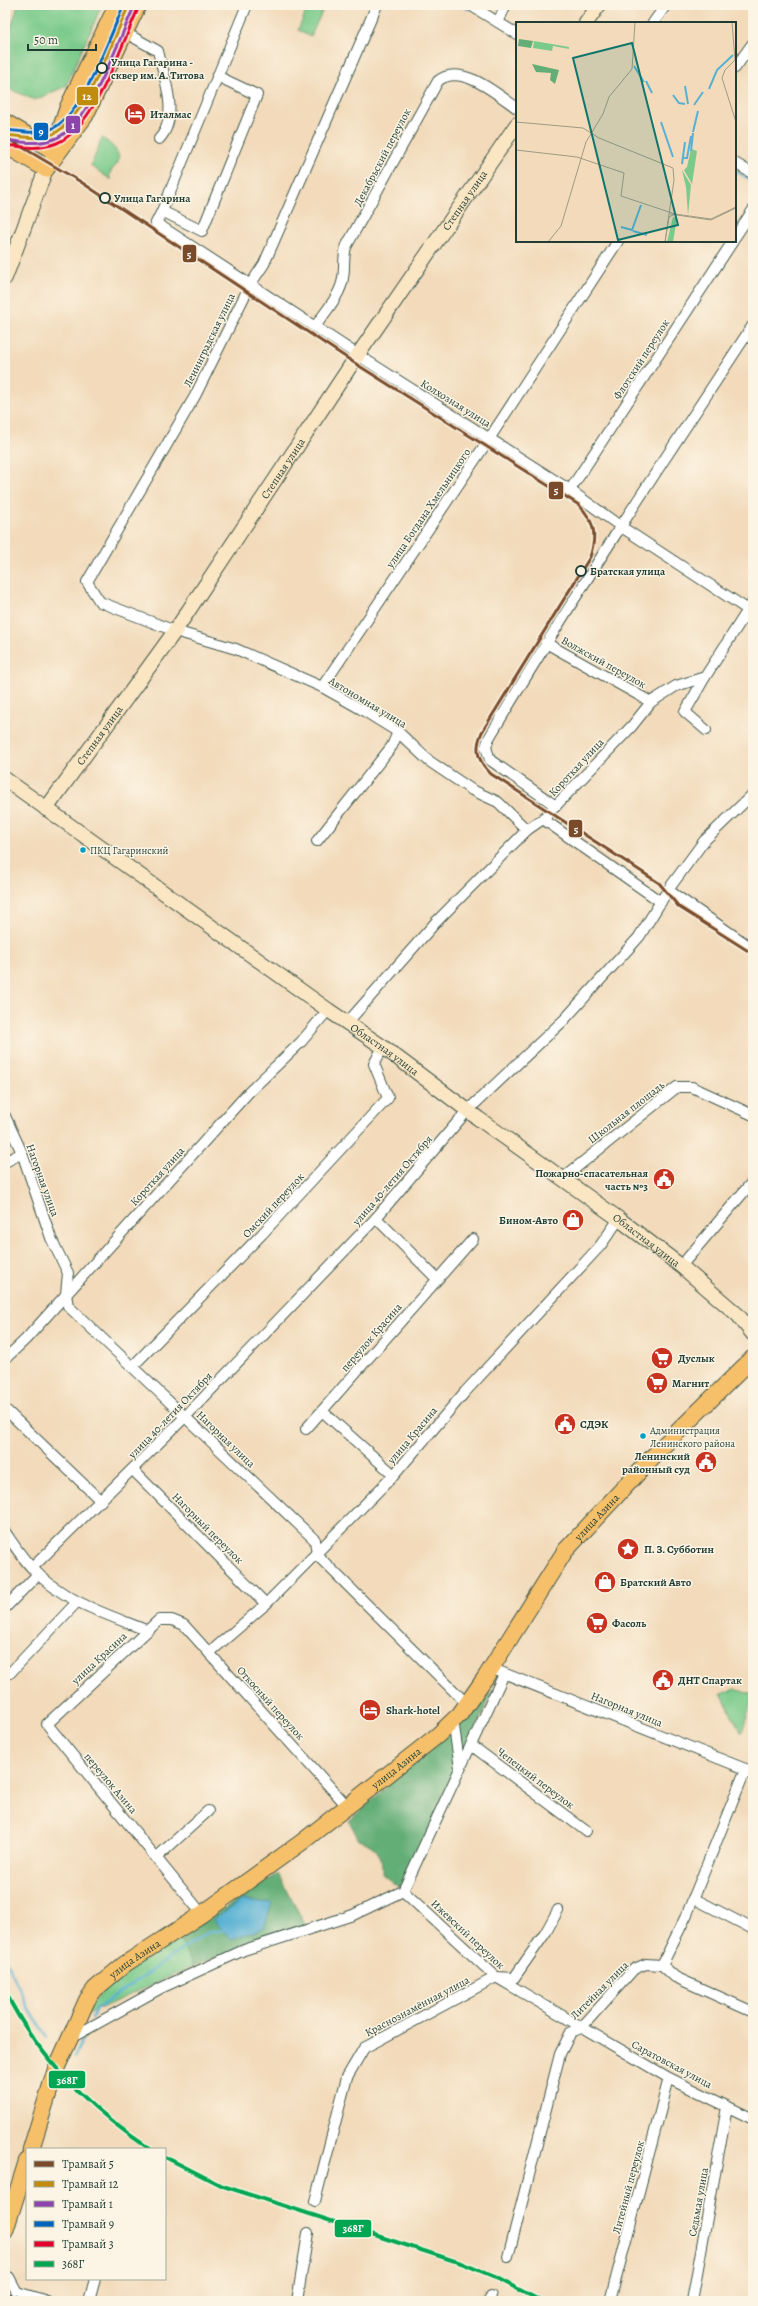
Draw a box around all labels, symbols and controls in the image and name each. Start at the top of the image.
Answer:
inset map [516,22,736,242]
scale bar [28,26,96,52]
text: 50 m [34,32,58,48]
place label: Улица Гагарина - сквер им. А. Титова [111,55,205,83]
marker: Улица Гагарина - сквер им. А. Титова [96,62,108,74]
line badge: 12 [76,86,99,106]
text: 12 [82,89,92,104]
hotel icon: Италмас [122,101,148,127]
street label: Декабрьский переулок [350,106,415,209]
place label: Италмас [150,107,192,122]
line badge: 1 [65,115,81,134]
text: 1 [71,118,75,133]
line badge: 9 [33,122,49,141]
text: 9 [38,124,44,139]
street label: Степная улица [439,166,492,234]
place label: Улица Гагарина [114,191,191,206]
marker: Улица Гагарина [99,192,111,204]
line badge: 5 [182,244,197,263]
text: 5 [187,247,192,262]
street label: Ленинградская улица [180,290,239,390]
street label: Флотский переулок [610,316,673,402]
street label: Колхозная улица [418,376,495,432]
street label: Степная улица [258,434,309,502]
street label: улица Богдана Хмельницкого [382,445,474,572]
line badge: 5 [548,481,564,500]
text: 5 [554,483,559,498]
place label: Братская улица [590,564,666,579]
marker: Братская улица [575,565,587,577]
street label: Волжский переулок [559,633,649,692]
street label: Автономная улица [325,673,410,732]
street label: Степная улица [73,702,127,768]
street label: Короткая улица [545,734,608,800]
line badge: 5 [568,819,583,838]
text: 5 [574,822,579,837]
place label: ПКЦ Гагаринский [90,844,169,858]
marker: ПКЦ Гагаринский [78,845,88,855]
street label: Областная улица [347,1020,422,1080]
street label: Школьная площадь [585,1078,668,1147]
street label: улица 40-летия Октября [348,1132,436,1229]
street label: Нагорная улица [22,1142,63,1219]
street label: Короткая улица [127,1143,189,1209]
place label: Пожарно-спасательная часть №3 [535,1166,648,1194]
public building icon: Пожарно-спасательная часть №3 [651,1166,677,1192]
street label: Омский переулок [239,1169,308,1241]
shop icon: Бином-Авто [560,1207,586,1233]
street label: Областная улица [610,1210,684,1271]
place label: Бином-Авто [499,1213,558,1228]
street label: переулок Красина [337,1299,406,1375]
supermarket icon: Дуслык [649,1345,675,1371]
place label: Дуслык [678,1351,715,1366]
street label: улица 40-летия Октября [124,1369,216,1463]
supermarket icon: Магнит [644,1370,670,1396]
place label: Магнит [672,1376,709,1391]
street label: улица Красина [383,1403,441,1468]
street label: Нагорная улица [193,1408,259,1472]
public building icon: СДЭК [552,1411,578,1437]
place label: СДЭК [580,1417,609,1432]
place label: Администрация Ленинского района [649,1424,736,1451]
marker: Администрация Ленинского района [638,1431,648,1441]
place label: Ленинский районный суд [622,1449,690,1477]
public building icon: Ленинский районный суд [693,1449,719,1475]
street label: Нагорный переулок [169,1489,247,1568]
street label: улица Азина [571,1490,623,1545]
place icon: П. З. Субботин [615,1536,641,1562]
place label: П. З. Субботин [644,1542,714,1557]
shop icon: Братский Авто [592,1569,618,1595]
place label: Братский Авто [620,1575,692,1590]
supermarket icon: Фасоль [584,1610,610,1636]
place label: Фасоль [612,1616,646,1631]
street label: улица Красина [68,1628,131,1689]
street label: Откосный переулок [233,1663,308,1744]
public building icon: ДНТ Спартак [650,1667,676,1693]
place label: ДНТ Спартак [678,1673,742,1688]
street label: Нагорная улица [589,1688,666,1731]
hotel icon: Shark-hotel [357,1697,383,1723]
place label: Shark-hotel [386,1703,440,1718]
street label: улица Азина [368,1743,425,1793]
street label: Чепецкий переулок [494,1744,578,1813]
street label: переулок Азина [81,1750,141,1818]
street label: Ижевский переулок [427,1896,508,1973]
street label: улица Азина [105,1936,164,1983]
street label: Литейная улица [567,1957,632,2023]
street label: Краснознамённая улица [362,1972,473,2040]
street label: Саратовская улица [629,2037,716,2092]
line badge: 368Г [48,2070,86,2089]
text: 368Г [57,2073,78,2088]
street label: Литейный переулок [609,2139,648,2235]
legend [26,2148,166,2280]
text: Трамвай 5 [62,2156,114,2172]
street label: Седьмая улица [685,2165,712,2238]
text: Трамвай 12 [62,2176,119,2192]
text: Трамвай 1 [62,2196,113,2212]
text: Трамвай 9 [62,2216,114,2232]
line badge: 368Г [334,2219,372,2238]
text: 368Г [343,2221,364,2236]
text: Трамвай 3 [62,2236,114,2252]
text: 368Г [62,2256,84,2272]

